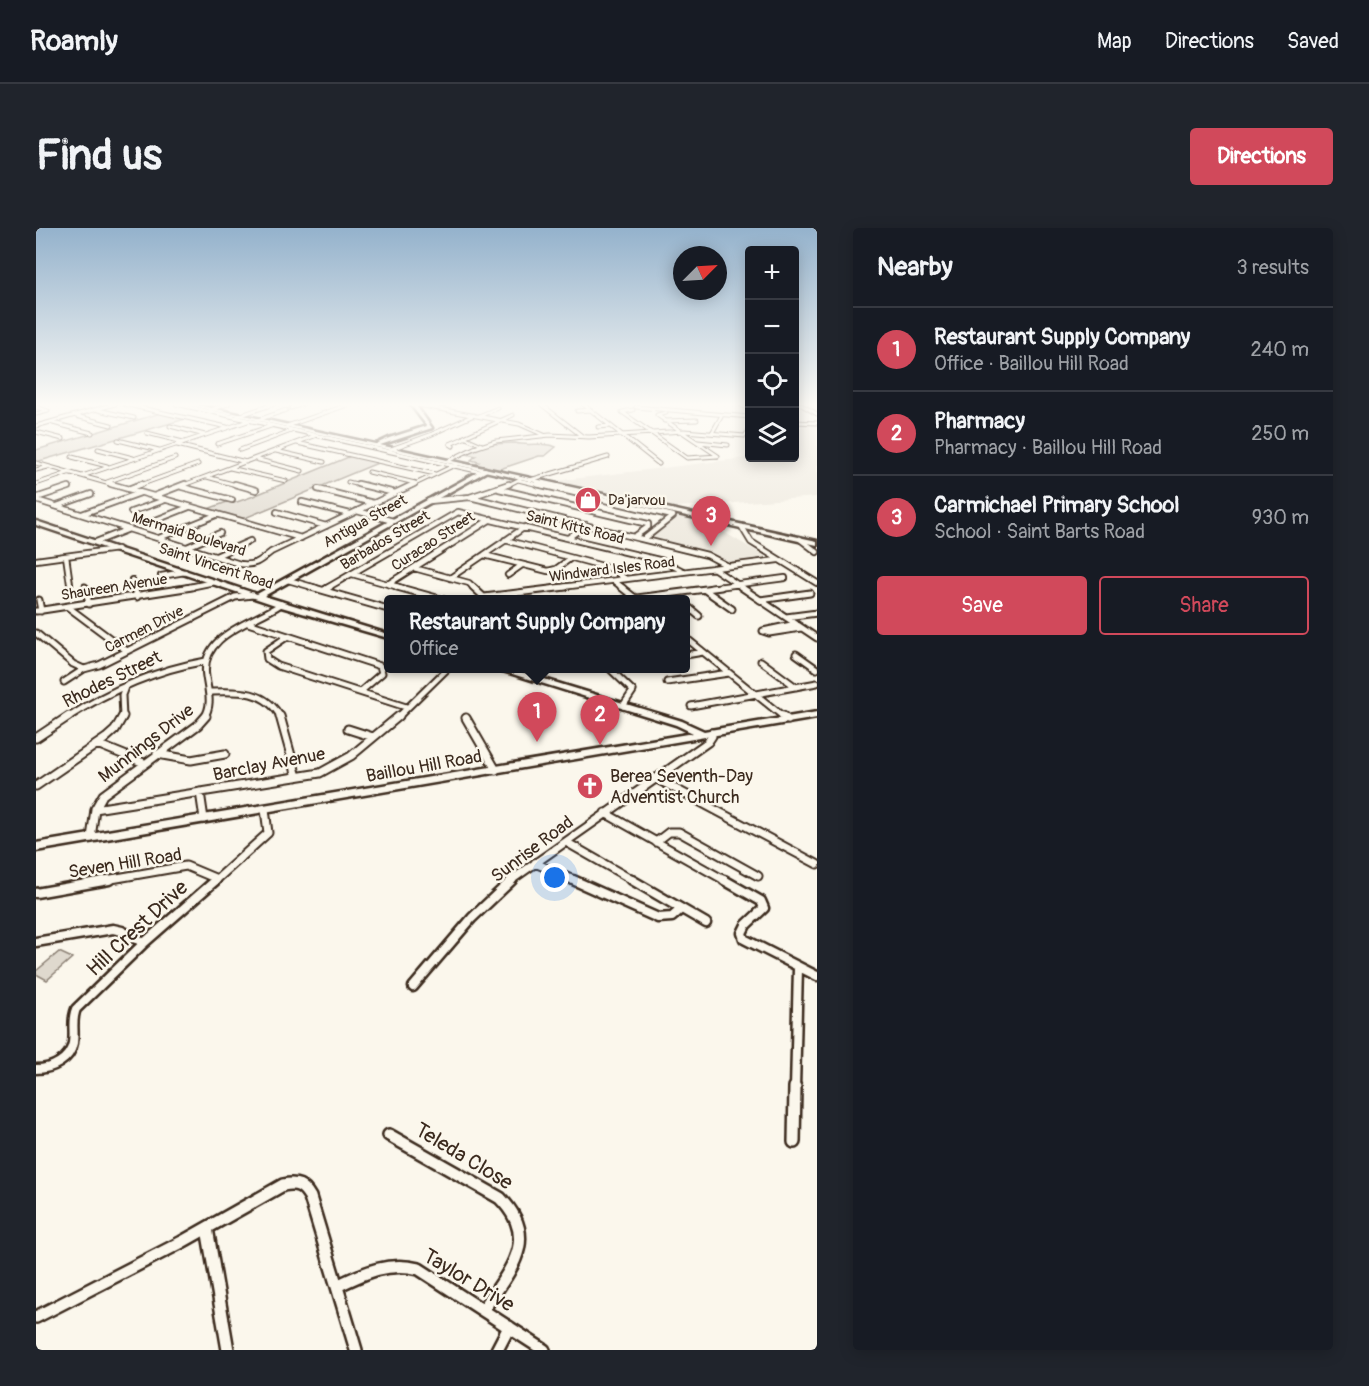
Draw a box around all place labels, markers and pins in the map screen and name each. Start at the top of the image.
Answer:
shop icon: Da'jarvou [573,485,603,515]
place label: Da'jarvou [608,491,665,510]
pin: 3 [692,496,730,546]
pin: 1 [518,692,556,742]
pin: 2 [580,696,620,745]
place label: Berea Seventh-Day Adventist Church [610,765,753,809]
church icon: Berea Seventh-Day Adventist Church [575,771,605,801]

